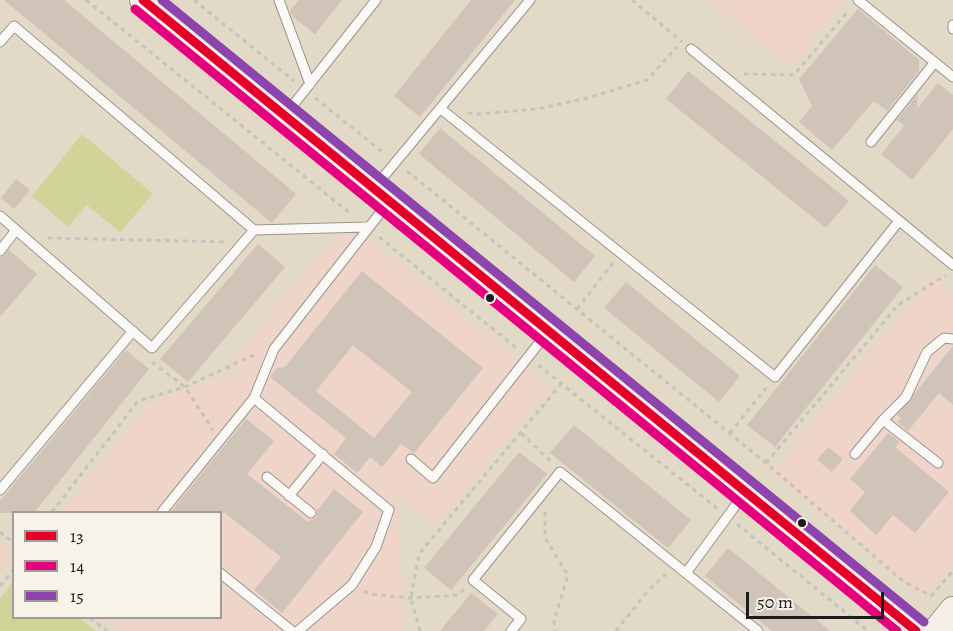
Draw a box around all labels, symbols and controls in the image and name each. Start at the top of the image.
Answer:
unlabelled marker [484,292,496,304]
legend [12,511,222,619]
unlabelled marker [796,517,808,529]
text: 13 [70,524,84,548]
text: 14 [70,554,84,578]
scale bar [749,580,887,618]
text: 15 [70,584,84,608]
text: 50 m [757,590,793,614]

